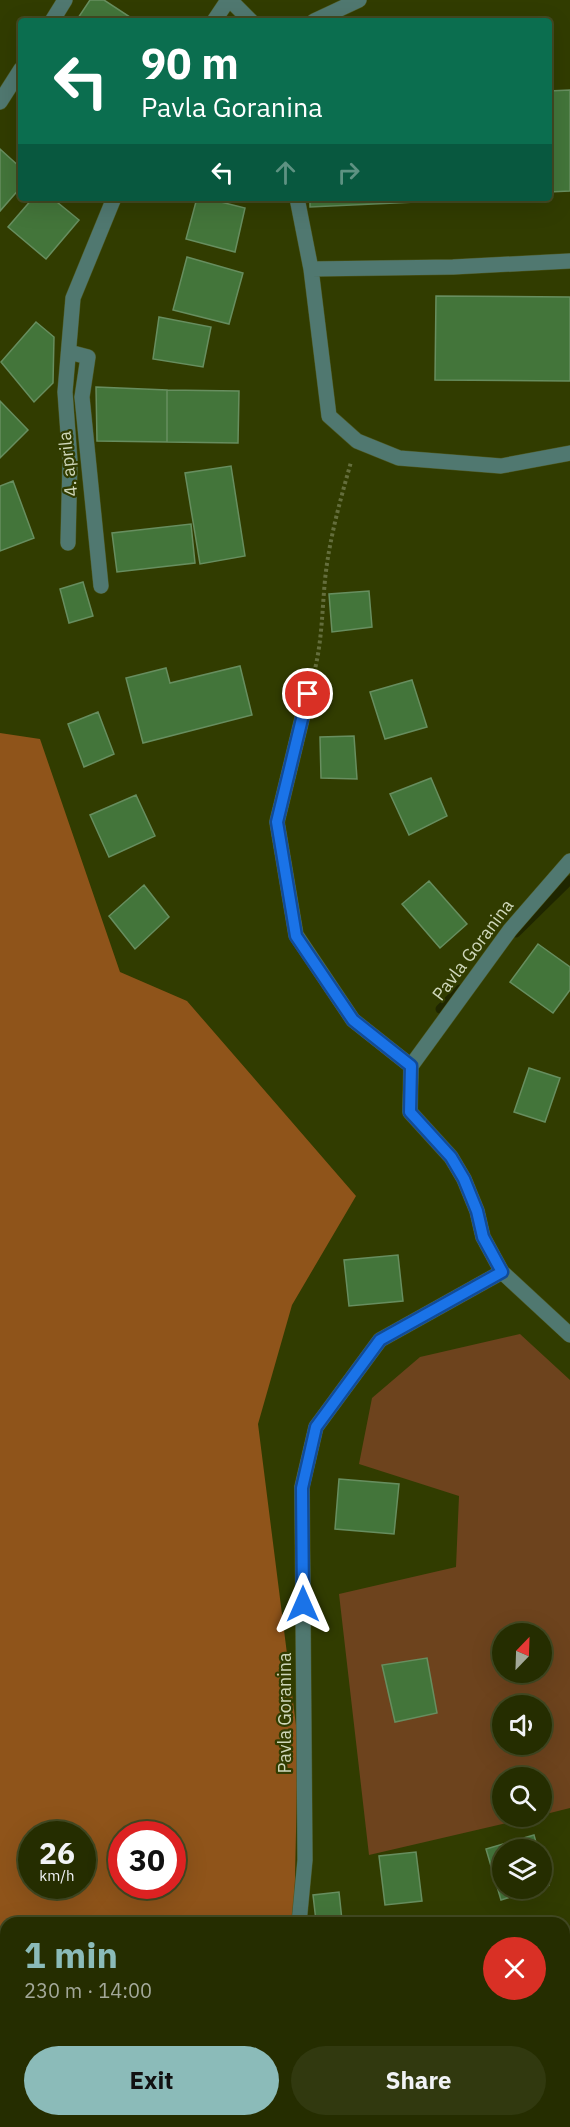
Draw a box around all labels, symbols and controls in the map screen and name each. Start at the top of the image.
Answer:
text: 90 m [141,36,239,91]
icon: left [42,42,120,120]
text: Pavla Goranina [141,89,323,124]
icon: left [206,156,239,189]
icon: ahead [269,156,302,189]
icon: right [332,156,365,189]
street label: 4. aprila [53,430,82,498]
pin [282,668,333,719]
icon: arrive [291,677,324,710]
street label: Pavla Goranina [427,894,518,1005]
position arrow [271,1572,335,1636]
north arrow [492,1623,552,1683]
map controls [492,1623,552,1899]
street label: Pavla Goranina [273,1652,296,1774]
button: sound [492,1695,552,1755]
button: search [492,1767,552,1827]
speed limit sign: 30 [108,1821,186,1899]
text: 26 [39,1833,75,1872]
button: layers [492,1839,552,1899]
text: km/h [39,1866,75,1885]
text: 1 min [24,1931,118,1978]
button: close [483,1937,546,2000]
text: 230 m · 14:00 [24,1977,152,2004]
button: Exit [24,2046,279,2115]
button: Share [291,2046,546,2115]

